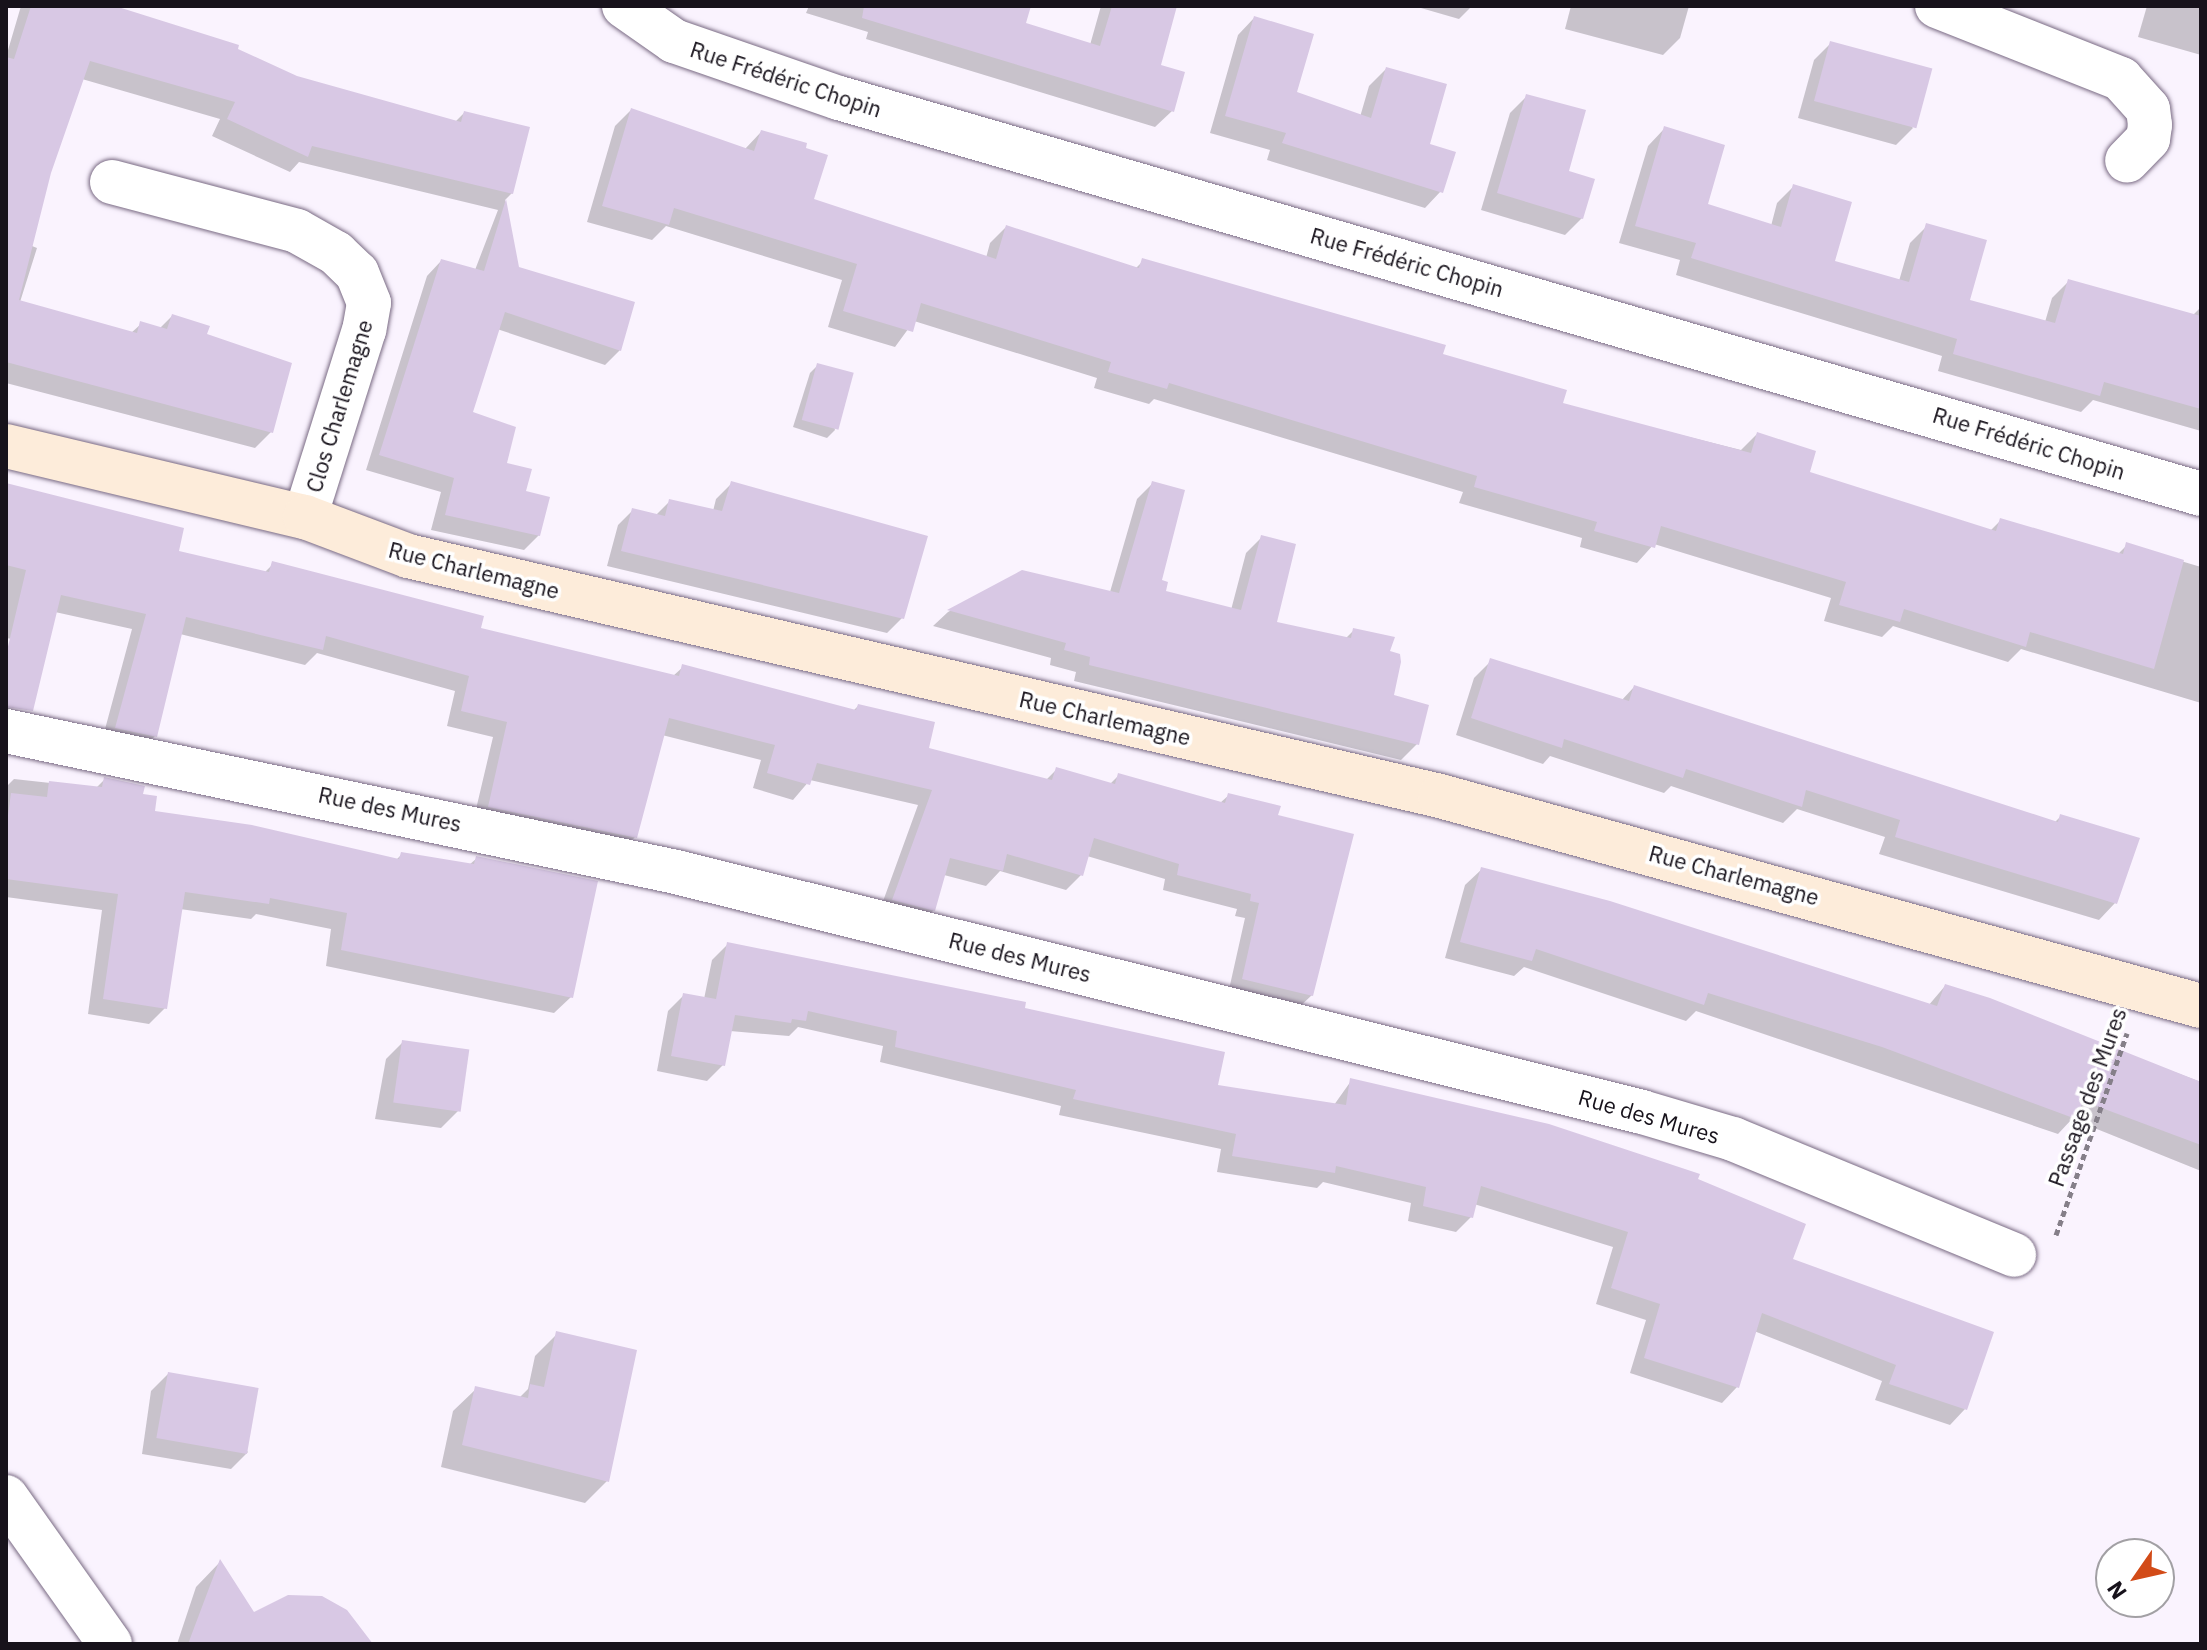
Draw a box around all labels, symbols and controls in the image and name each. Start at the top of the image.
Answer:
street label: Rue Frédéric Chopin [687,36,885,122]
street label: Rue Frédéric Chopin [1307,222,1507,302]
street label: Clos Charlemagne [300,317,378,495]
street label: Rue Frédéric Chopin [1930,401,2128,485]
street label: Rue Charlemagne [386,536,562,604]
street label: Rue Charlemagne [1017,685,1193,751]
street label: Rue des Mures [316,781,464,837]
street label: Rue Charlemagne [1646,840,1822,910]
street label: Rue des Mures [946,927,1094,987]
street label: Passage des Mures [2042,1004,2132,1190]
street label: Rue des Mures [1575,1083,1723,1149]
north arrow [2095,1538,2175,1618]
text: N [2100,1576,2133,1605]

